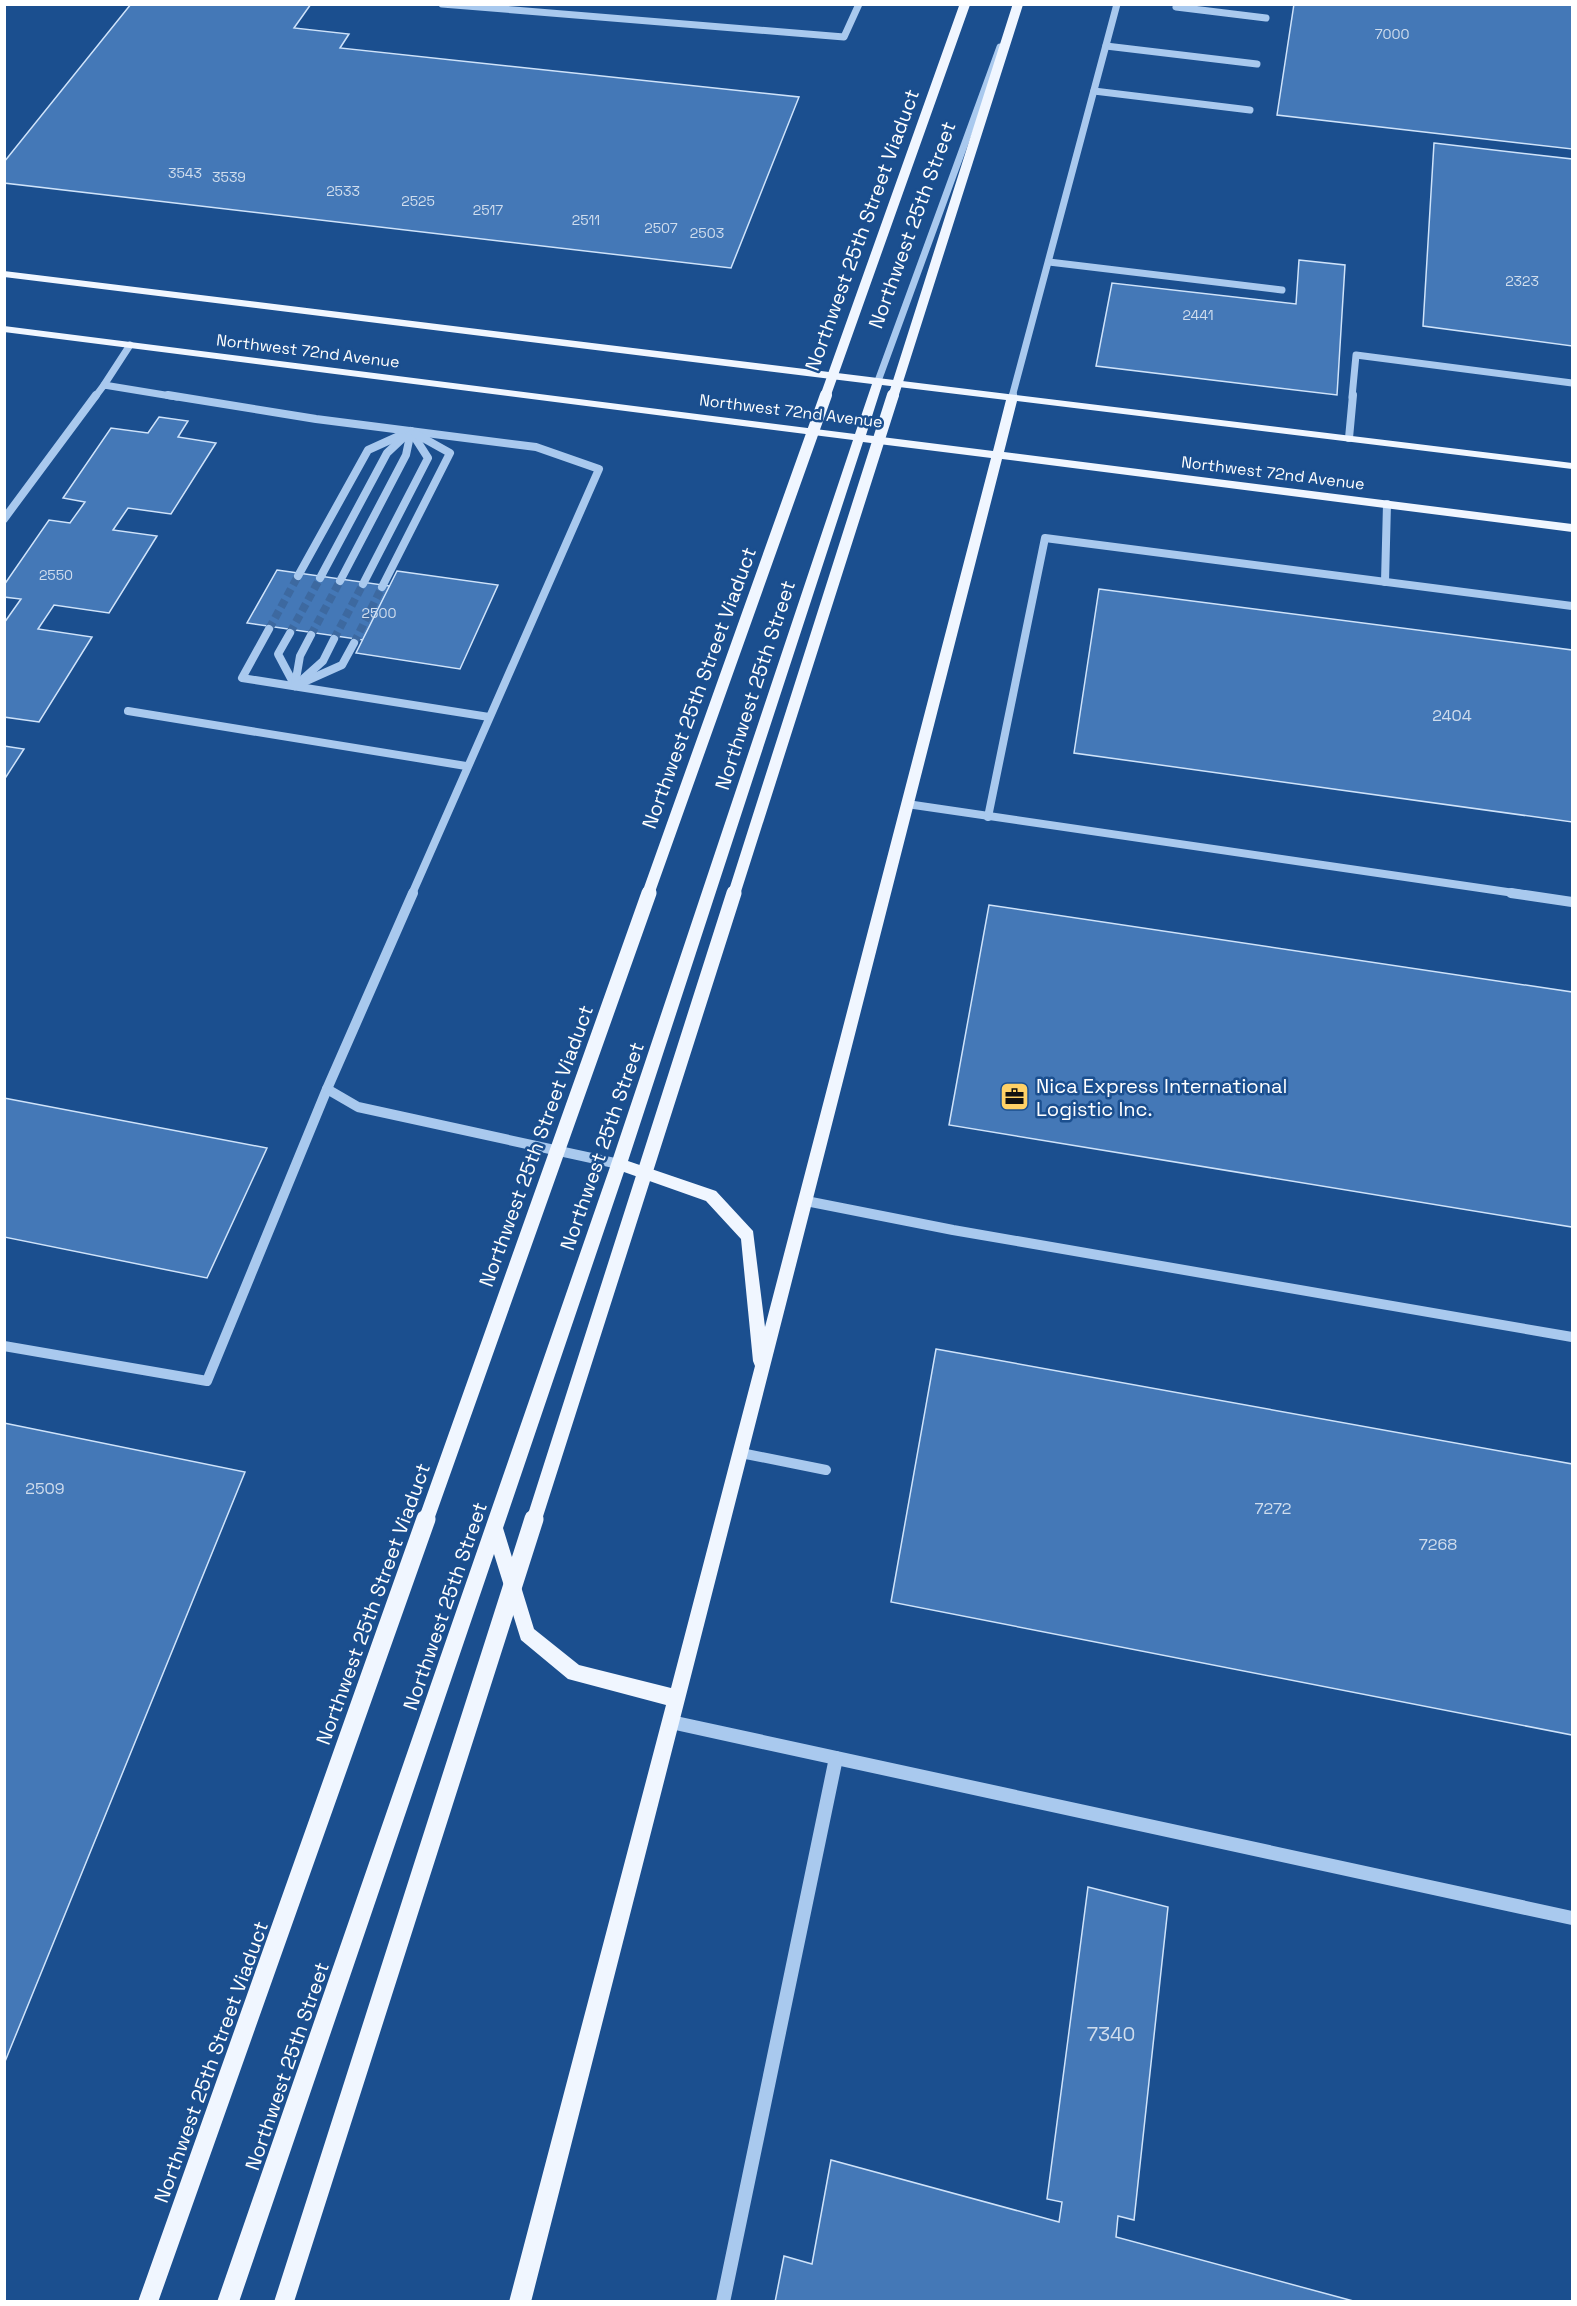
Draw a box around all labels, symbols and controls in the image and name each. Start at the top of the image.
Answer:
house number: 7000 [1375,25,1409,43]
street label: Northwest 25th Street Viaduct [799,86,925,374]
street label: Northwest 25th Street [862,118,962,332]
house number: 3543 [168,164,202,182]
house number: 3539 [212,168,246,186]
house number: 2533 [326,182,360,200]
house number: 2525 [401,192,435,210]
house number: 2517 [473,201,503,219]
house number: 2511 [572,211,600,229]
house number: 2507 [644,219,678,237]
house number: 2503 [690,224,724,242]
house number: 2323 [1505,272,1539,290]
house number: 2441 [1182,306,1214,324]
street label: Northwest 72nd Avenue [215,329,401,373]
street label: Northwest 72nd Avenue [698,389,884,433]
street label: Northwest 72nd Avenue [1180,451,1366,495]
street label: Northwest 25th Street Viaduct [636,544,762,832]
house number: 2550 [39,566,73,584]
street label: Northwest 25th Street [709,577,801,793]
house number: 2500 [362,604,396,622]
house number: 2404 [1432,705,1472,726]
street label: Northwest 25th Street Viaduct [473,1002,599,1290]
street label: Northwest 25th Street [554,1038,650,1254]
place label: Nica Express International Logistic Inc. [1036,1073,1287,1122]
office icon: Nica Express International Logistic Inc. [999,1081,1031,1113]
street label: Northwest 25th Street Viaduct [310,1460,436,1748]
house number: 2509 [25,1478,65,1499]
street label: Northwest 25th Street [397,1498,493,1714]
house number: 7272 [1255,1498,1291,1519]
house number: 7268 [1419,1534,1457,1555]
street label: Northwest 25th Street Viaduct [148,1918,274,2206]
street label: Northwest 25th Street [239,1958,335,2174]
house number: 7340 [1087,2021,1135,2047]

